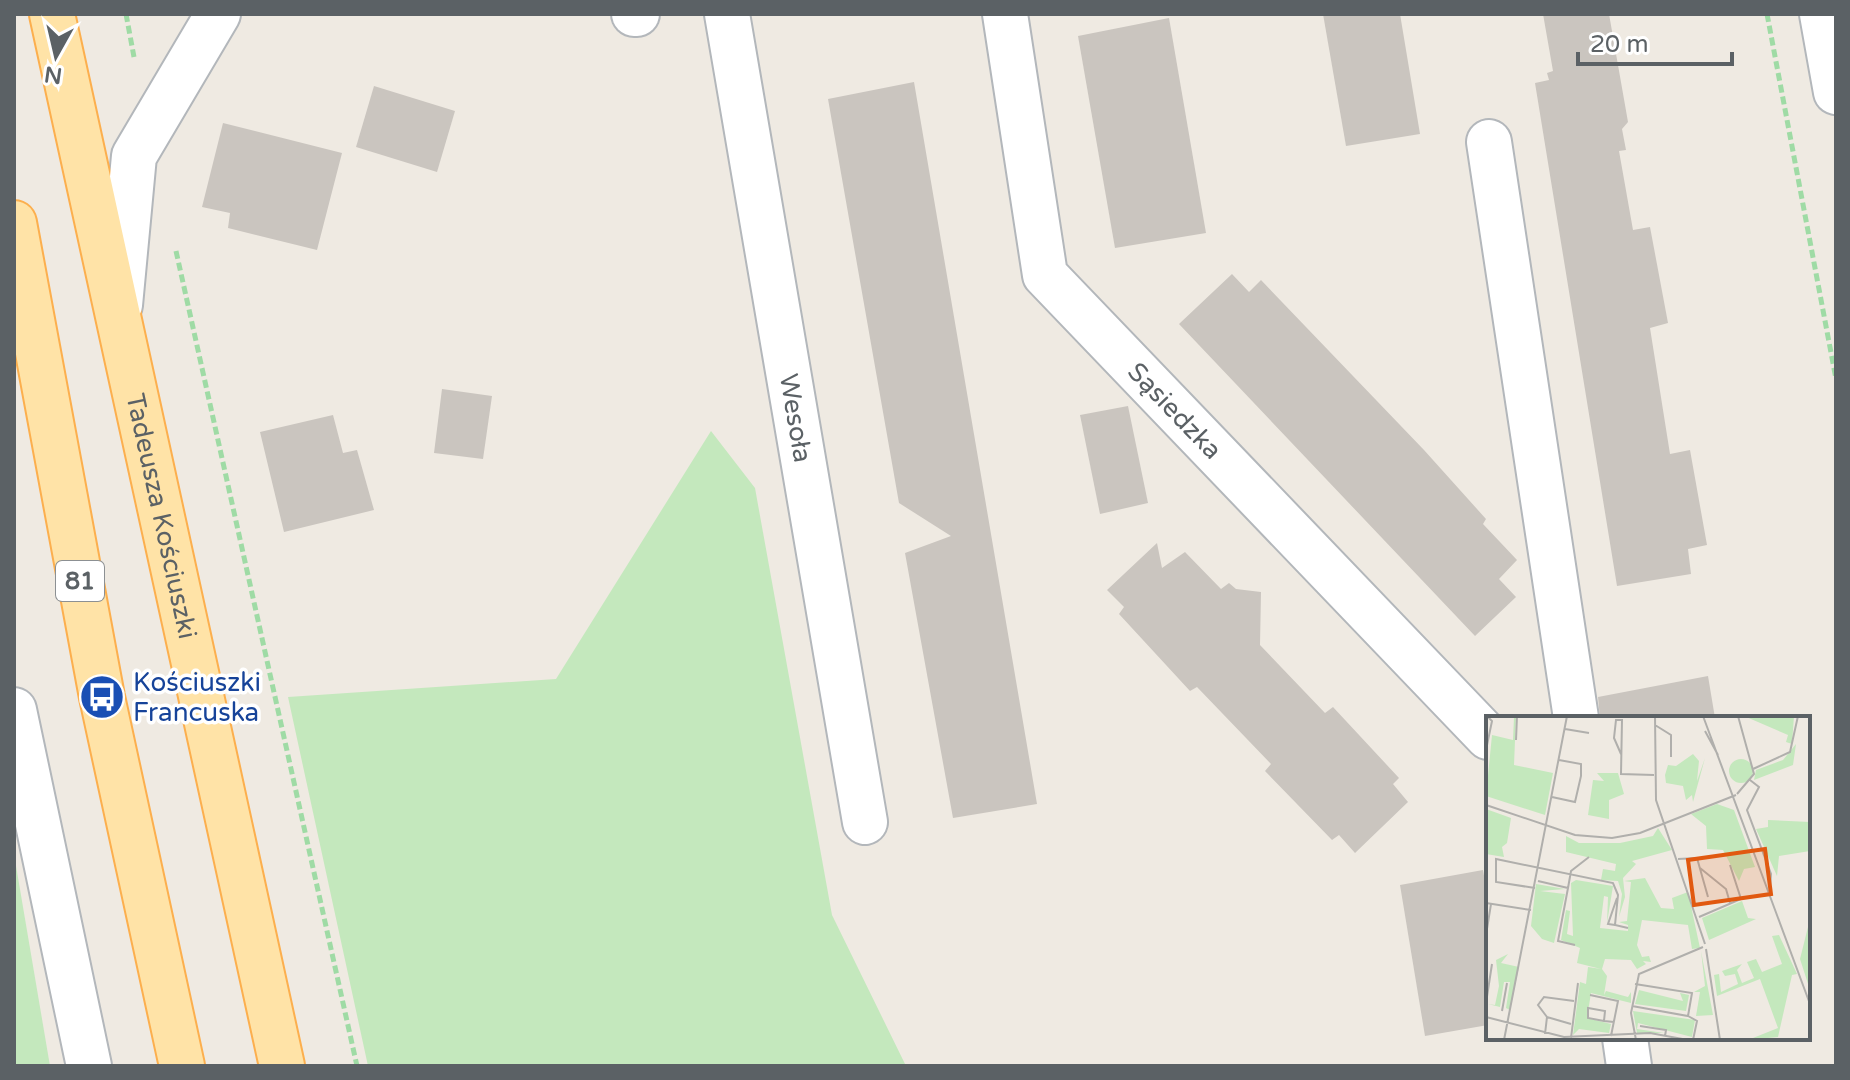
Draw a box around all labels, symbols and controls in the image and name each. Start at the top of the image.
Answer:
north arrow [16,16,96,96]
scale bar [1578,16,1732,66]
text: 20 m [1590,30,1648,59]
text: N [43,61,64,89]
street label: Sąsiedzka [1122,356,1229,465]
street label: Wesoła [773,371,819,465]
street label: Tadeusza Kościuszki [120,391,204,642]
road number: 81 [56,561,104,601]
place label: Kościuszki Francuska [133,667,261,728]
bus stop icon: Kościuszki Francuska [78,673,126,721]
inset map [1486,716,1810,1040]

